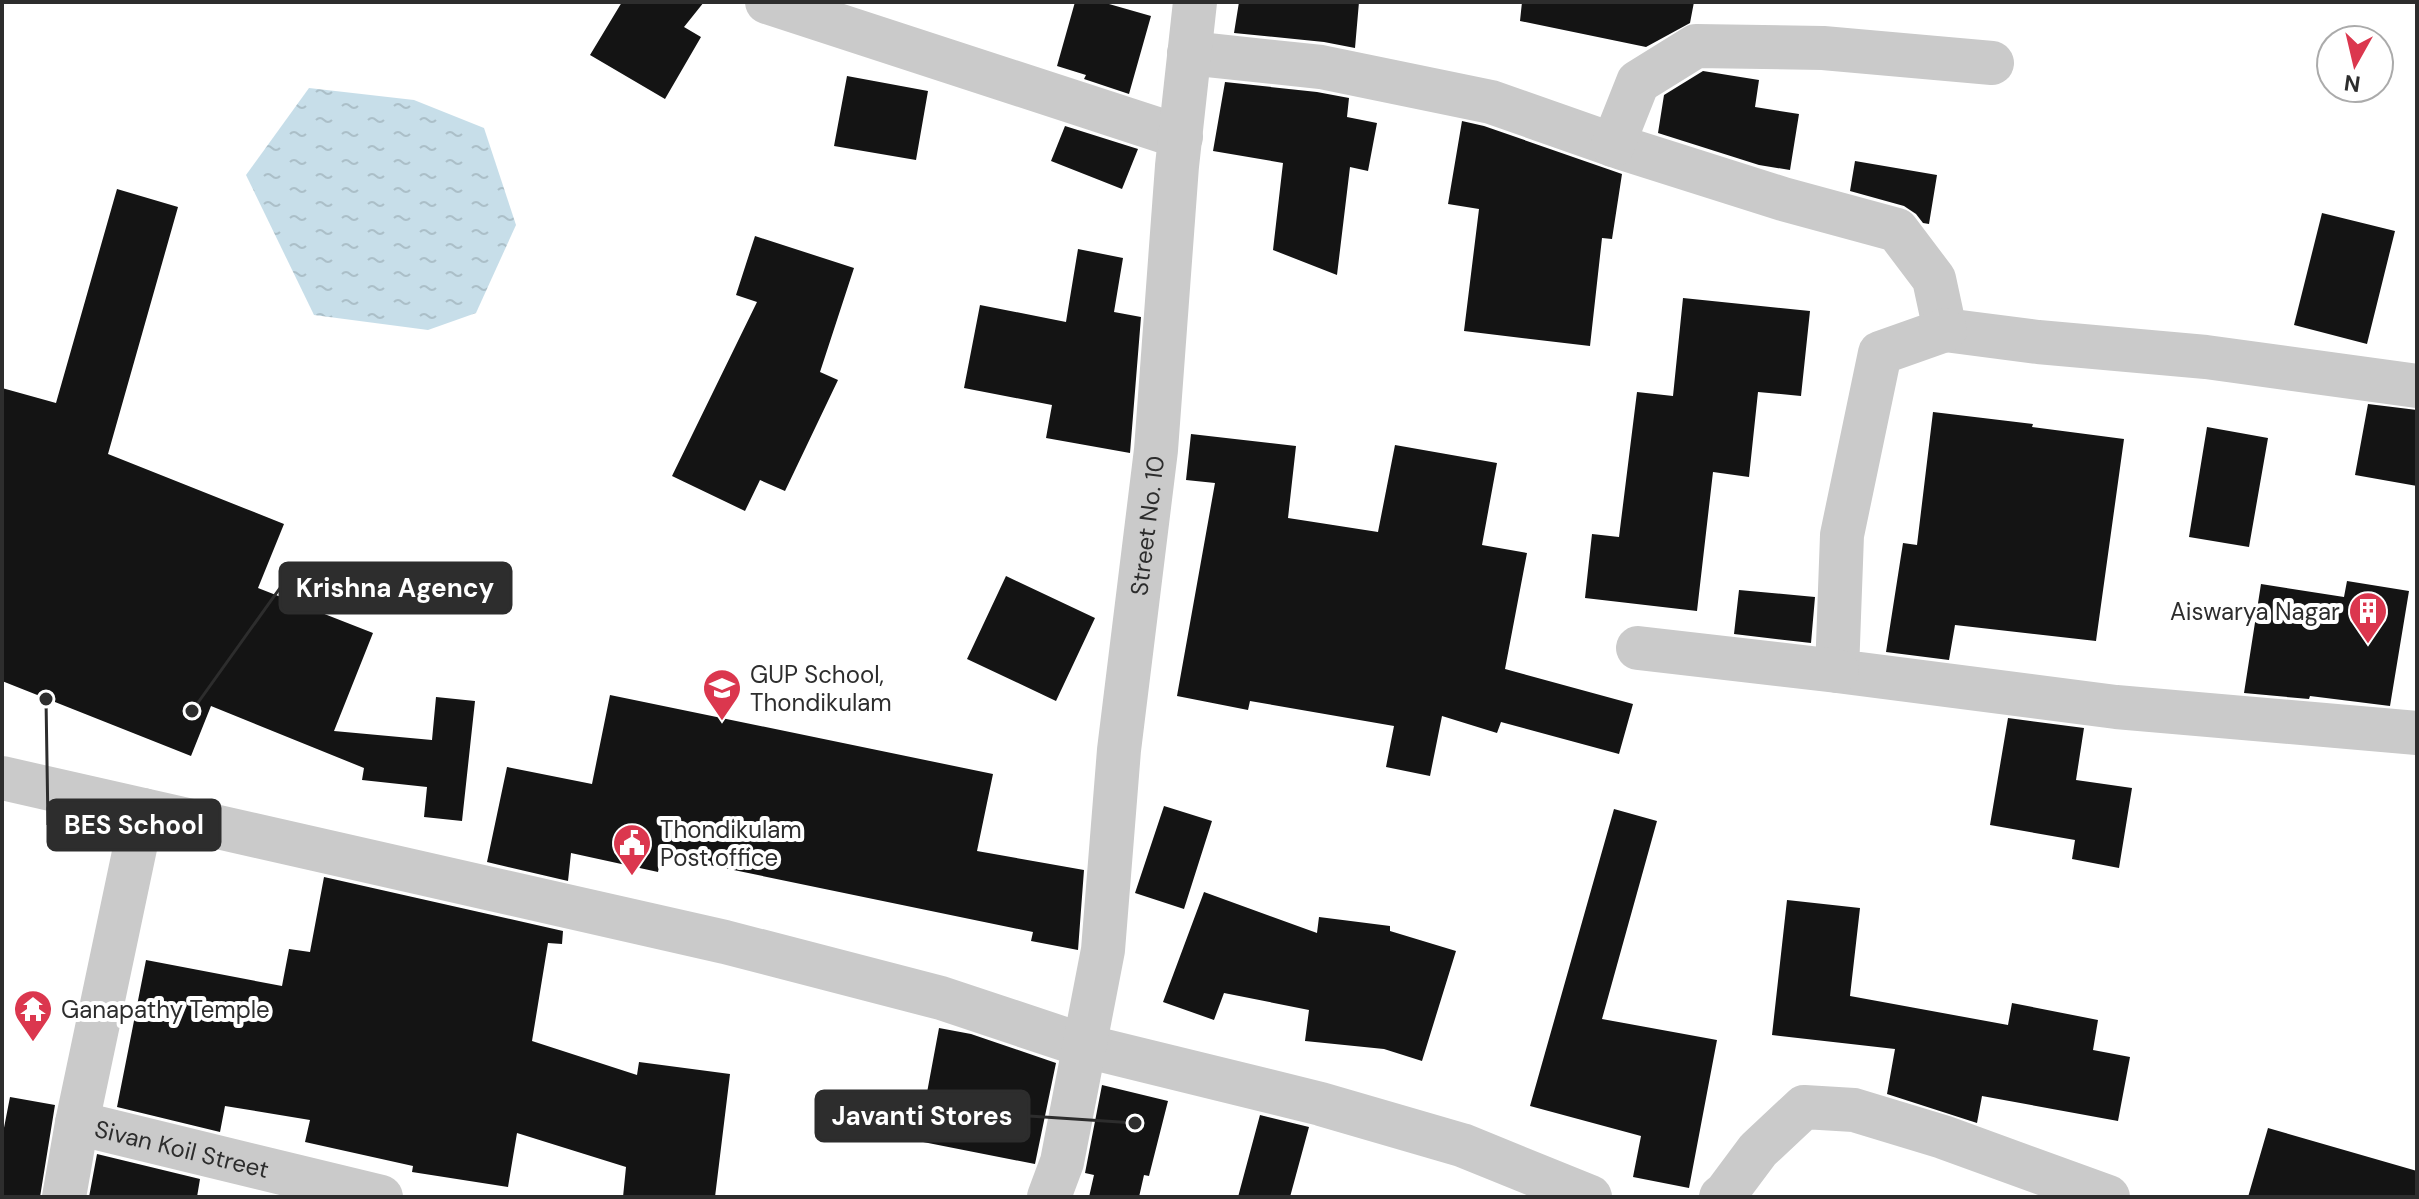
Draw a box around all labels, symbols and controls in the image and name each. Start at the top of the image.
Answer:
north arrow [2315,24,2395,104]
text: N [2342,68,2362,99]
street label: Street No. 10 [1123,454,1171,597]
callout: Krishna Agency [280,563,511,613]
text: Krishna Agency [296,571,495,605]
building icon: Aiswarya Nagar [2347,590,2389,645]
place label: Aiswarya Nagar [2170,596,2340,627]
place label: GUP School, Thondikulam [750,659,892,718]
school or university icon: GUP School, Thondikulam [701,667,743,722]
callout: BES School [48,800,220,850]
text: BES School [64,808,204,842]
place label: Thondikulam Post office [660,814,802,873]
public building icon: Thondikulam Post office [611,822,653,877]
temple icon: Ganapathy Temple [12,988,54,1043]
place label: Ganapathy Temple [61,994,270,1025]
callout: Javanti Stores [816,1091,1029,1141]
text: Javanti Stores [832,1099,1013,1133]
street label: Sivan Koil Street [92,1112,272,1185]

